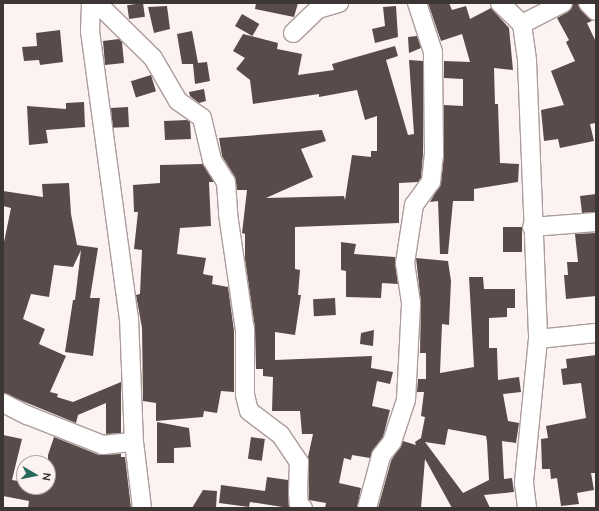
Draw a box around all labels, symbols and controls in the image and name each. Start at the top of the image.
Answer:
north arrow [16,455,56,495]
text: N [40,472,53,482]

